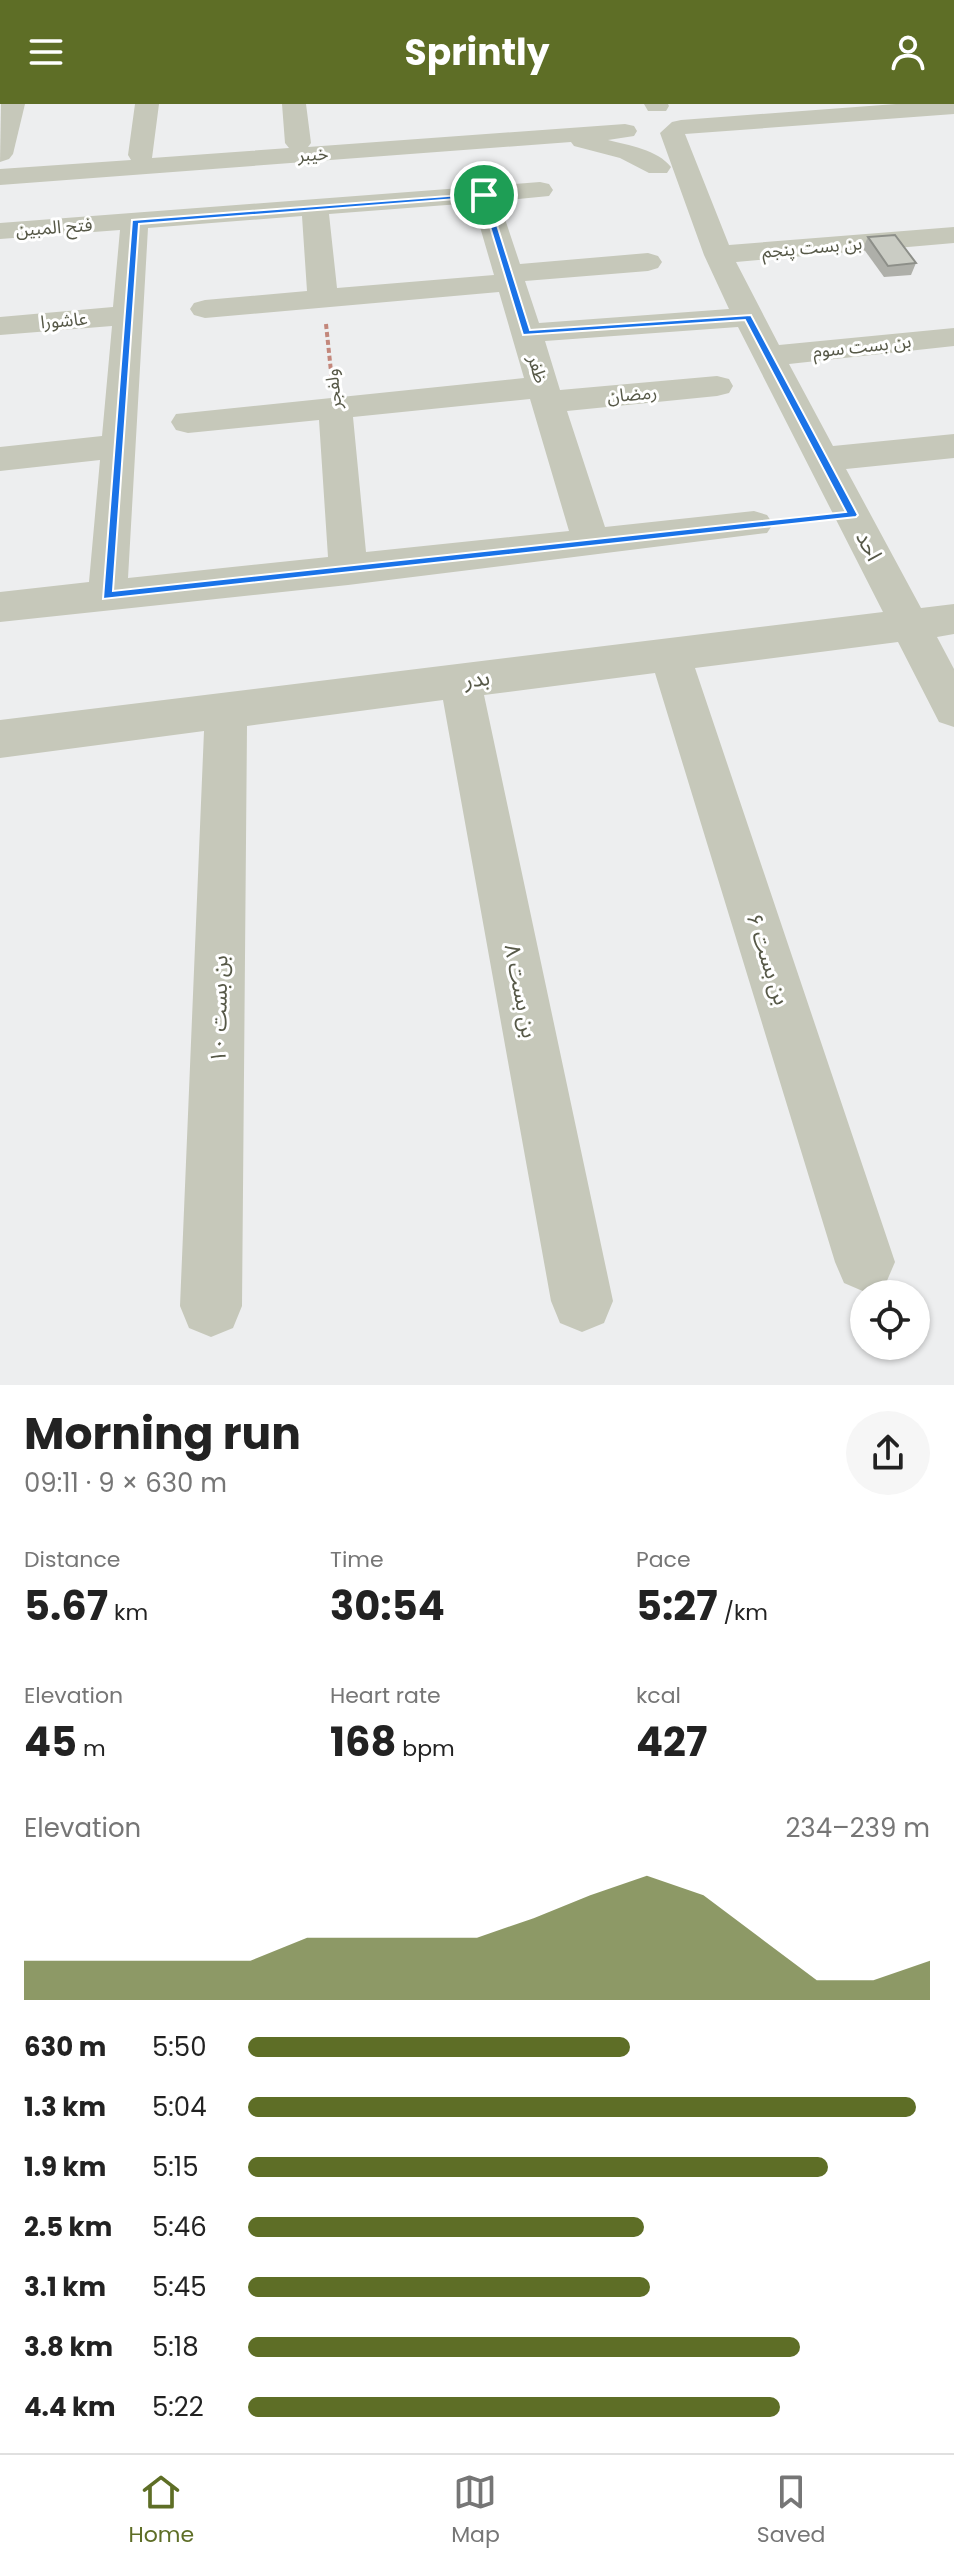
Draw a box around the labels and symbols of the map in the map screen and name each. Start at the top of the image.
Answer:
street label: خیبر [296,140,329,168]
pin [450,161,518,229]
street label: فتح المبین [15,212,93,243]
street label: بن بست پنجم [761,230,863,265]
street label: عاشورا [39,305,89,335]
street label: بن بست سوم [812,328,913,366]
street label: ظفر [522,351,554,386]
street label: ولفجر [318,368,348,411]
street label: رمضان [606,379,658,409]
street label: احد [848,526,890,566]
street label: بدر [461,662,492,696]
street label: بن بست ۶ [739,909,797,1009]
street label: بن بست ۸ [497,941,545,1041]
street label: بن بست ۱۰ [203,955,235,1063]

